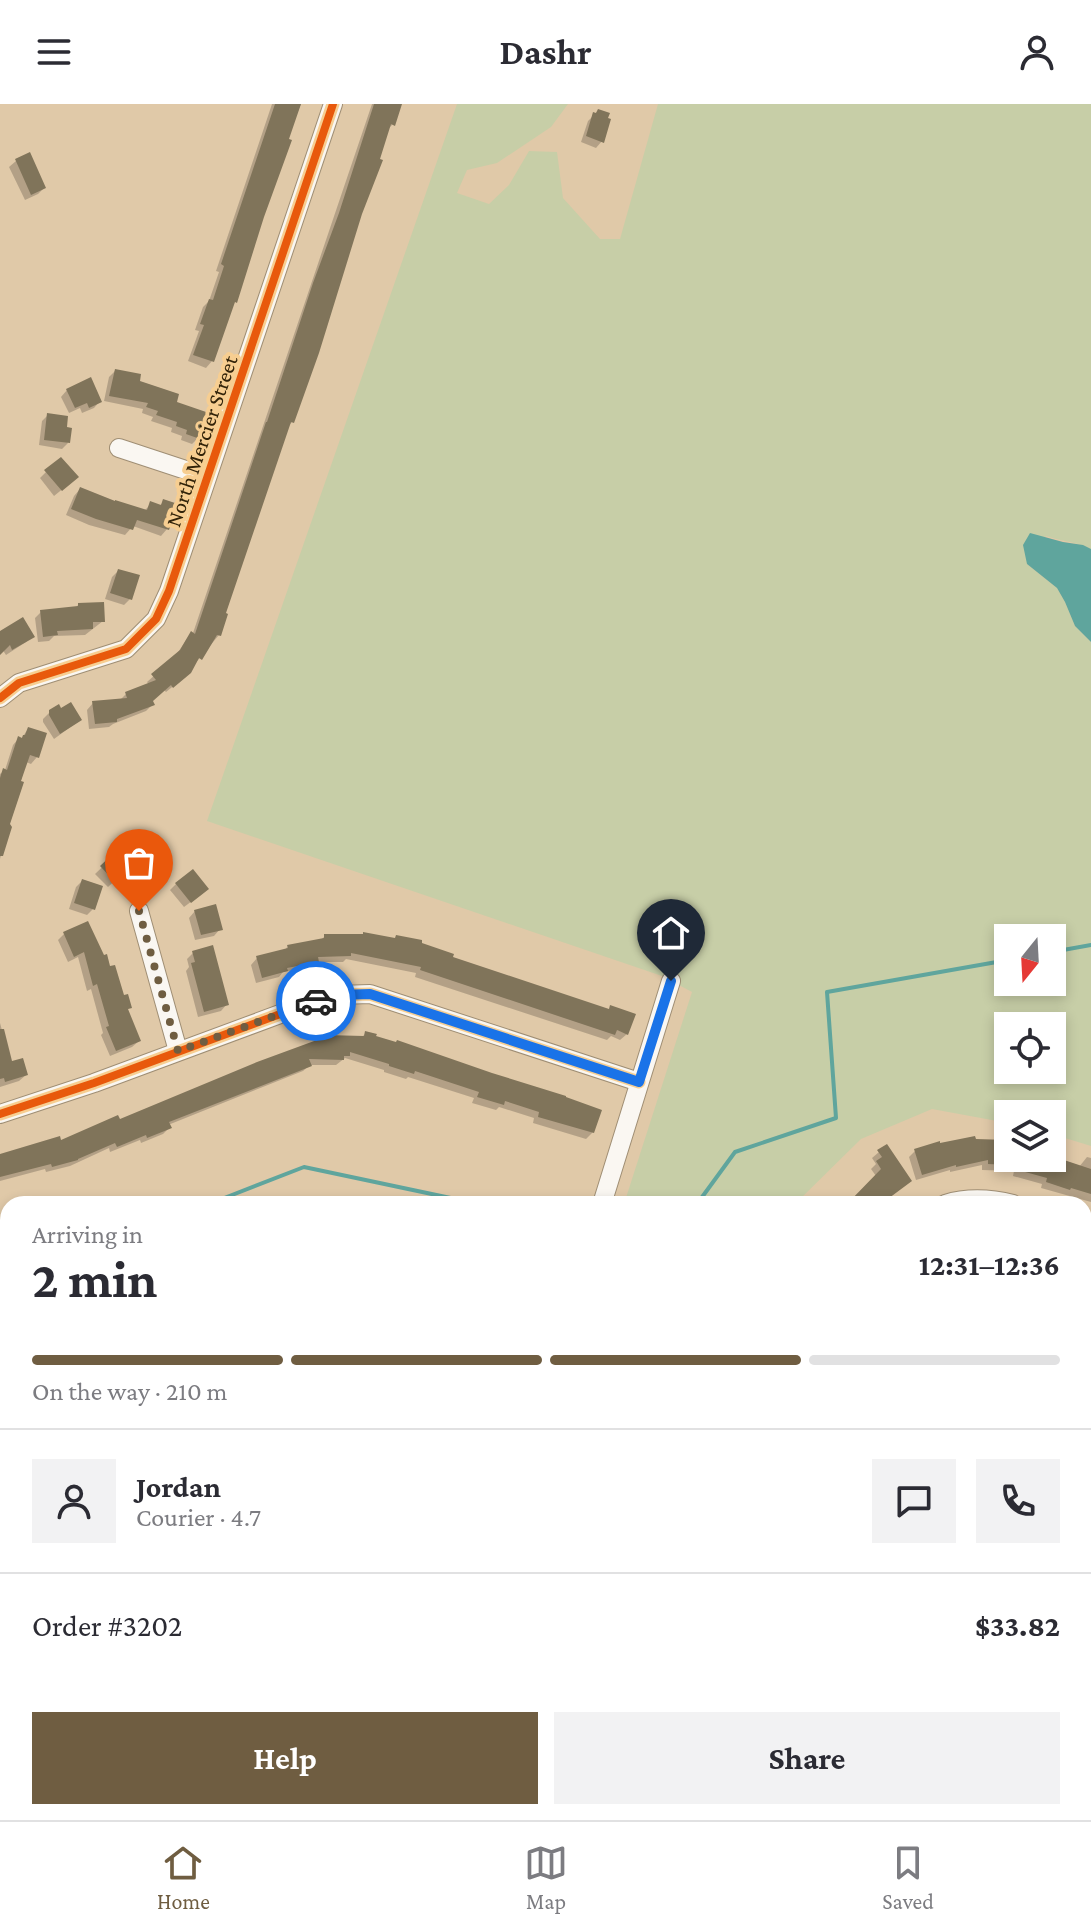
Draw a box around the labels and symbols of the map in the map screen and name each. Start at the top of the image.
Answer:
street label: North Mercier Street [160,352,243,530]
pin [105,829,173,911]
pin [637,899,705,981]
north arrow [994,924,1066,996]
courier [276,961,356,1041]

